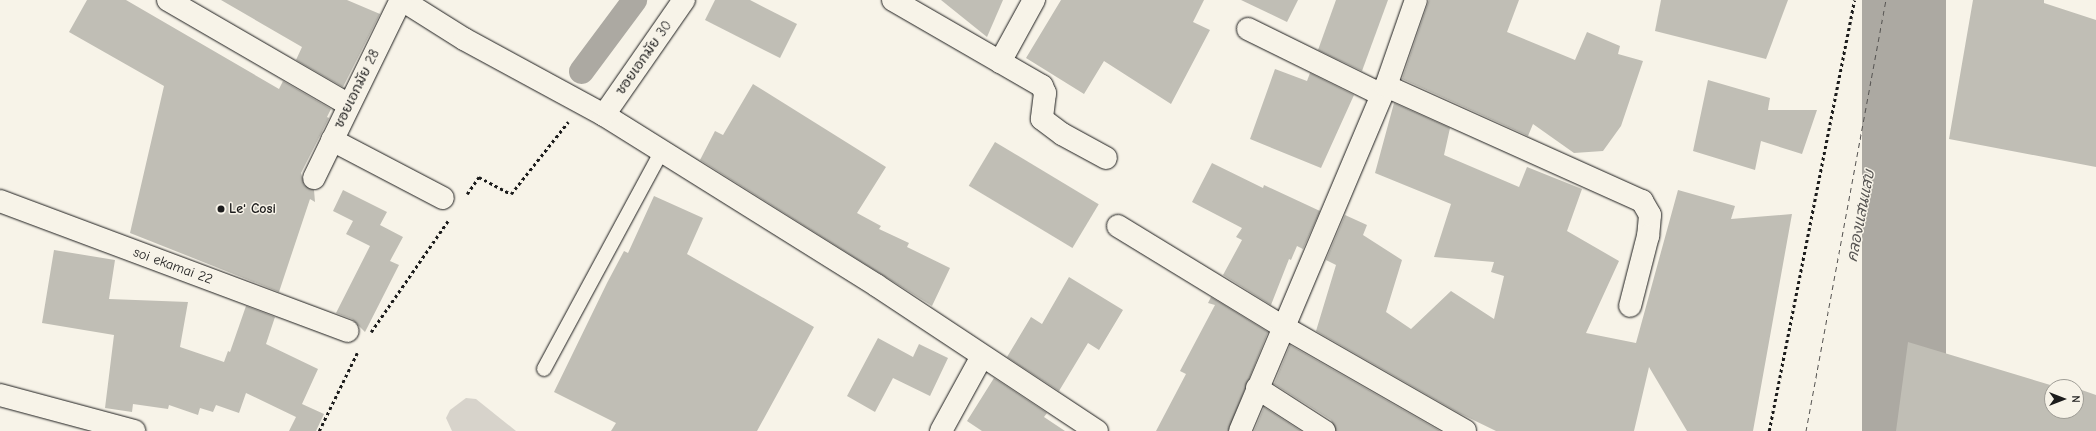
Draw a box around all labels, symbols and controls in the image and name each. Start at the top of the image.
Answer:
street label: ซอยเอกมัย 30 [612,18,676,98]
street label: ซอยเอกมัย 28 [331,47,383,131]
water label: คลองแสนแสบ [1843,169,1879,263]
place label: Le' Cosi [229,201,276,217]
marker: Le' Cosi [216,204,226,214]
street label: soi ekamai 22 [131,244,215,288]
north arrow [2044,379,2084,419]
text: N [2069,395,2082,403]

